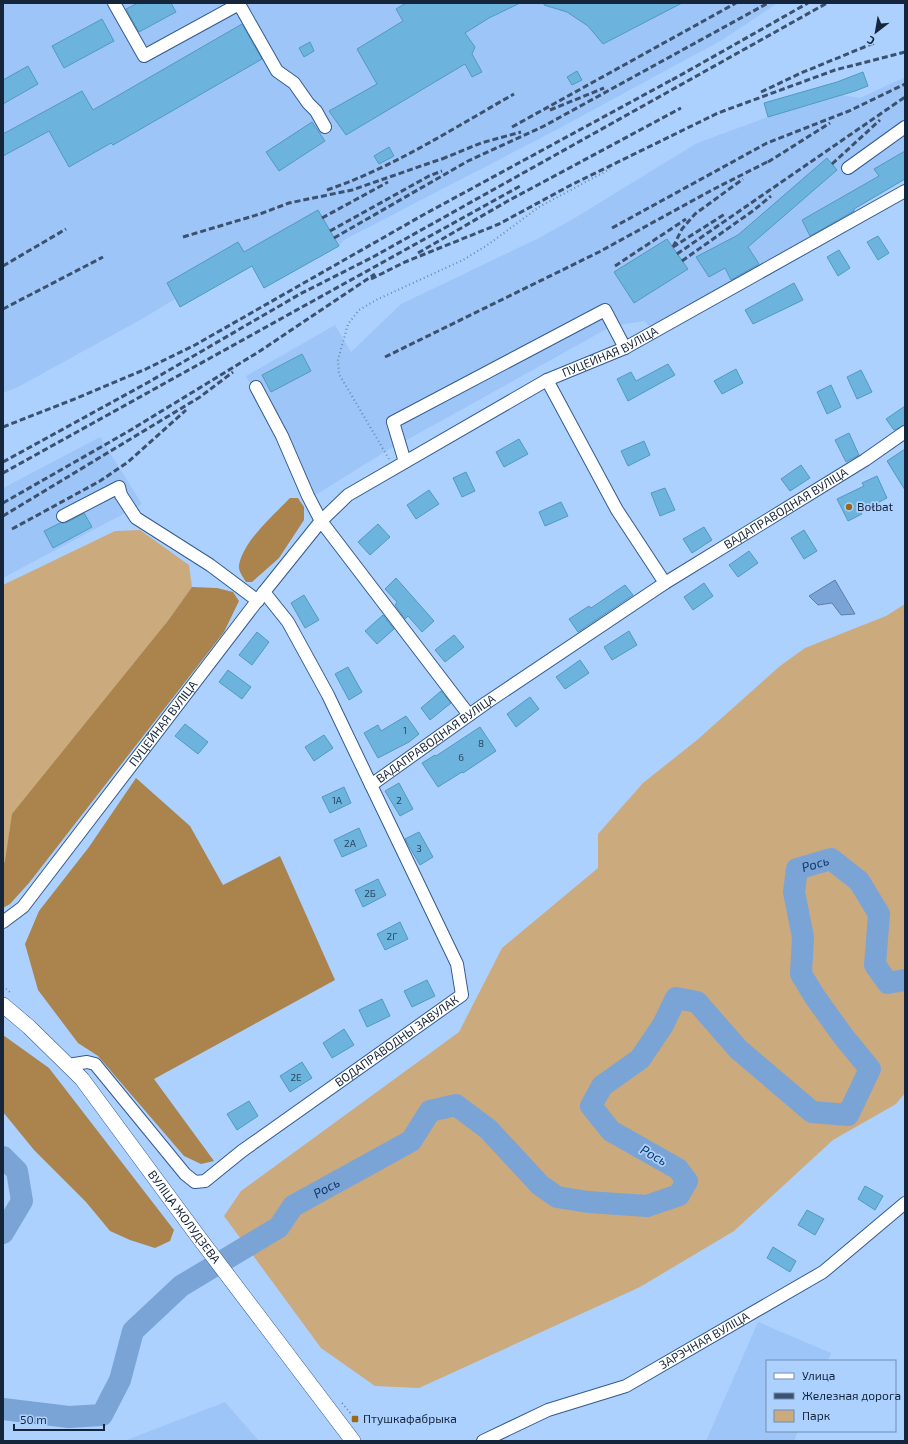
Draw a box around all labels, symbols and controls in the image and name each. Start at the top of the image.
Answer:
north arrow [856,12,896,52]
text: С [864,33,877,48]
street label: ПУЦЕЙНАЯ ВУЛІЦА [560,323,660,379]
street label: ВАДАПРАВОДНАЯ ВУЛІЦА [721,464,850,551]
place label: Bołbat [857,499,894,513]
marker: Bołbat [844,502,854,512]
street label: ПУЦЕЙНАЯ ВУЛІЦА [125,677,200,769]
street label: ВАДАПРАВОДНАЯ ВУЛІЦА [373,691,498,785]
house number: 1 [403,724,407,736]
house number: 8 [478,737,484,749]
house number: 6 [458,751,464,763]
house number: 1А [332,794,343,806]
house number: 2 [396,794,402,806]
house number: 2А [344,837,357,849]
house number: 3 [416,842,422,854]
water label: Рось [800,852,831,875]
house number: 2Б [364,887,376,899]
house number: 2Г [387,930,397,942]
street label: ВОДАПРАВОДНЫ ЗАВУЛАК [332,992,461,1089]
house number: 2Е [290,1071,302,1083]
water label: Рось [638,1141,670,1169]
street label: ВУЛІЦА ЖОЛУДЗЕВА [146,1167,224,1266]
water label: Рось [310,1174,342,1201]
street label: ЗАРЭЧНАЯ ВУЛІЦА [656,1308,752,1371]
legend [766,1360,896,1432]
text: Улица [802,1368,835,1382]
text: Железная дорога [802,1388,901,1402]
scale bar [14,1406,104,1432]
text: Парк [802,1408,831,1422]
place label: Птушкафабрыка [363,1411,457,1426]
text: 50 m [20,1412,47,1426]
marker: Птушкафабрыка [350,1414,360,1424]

